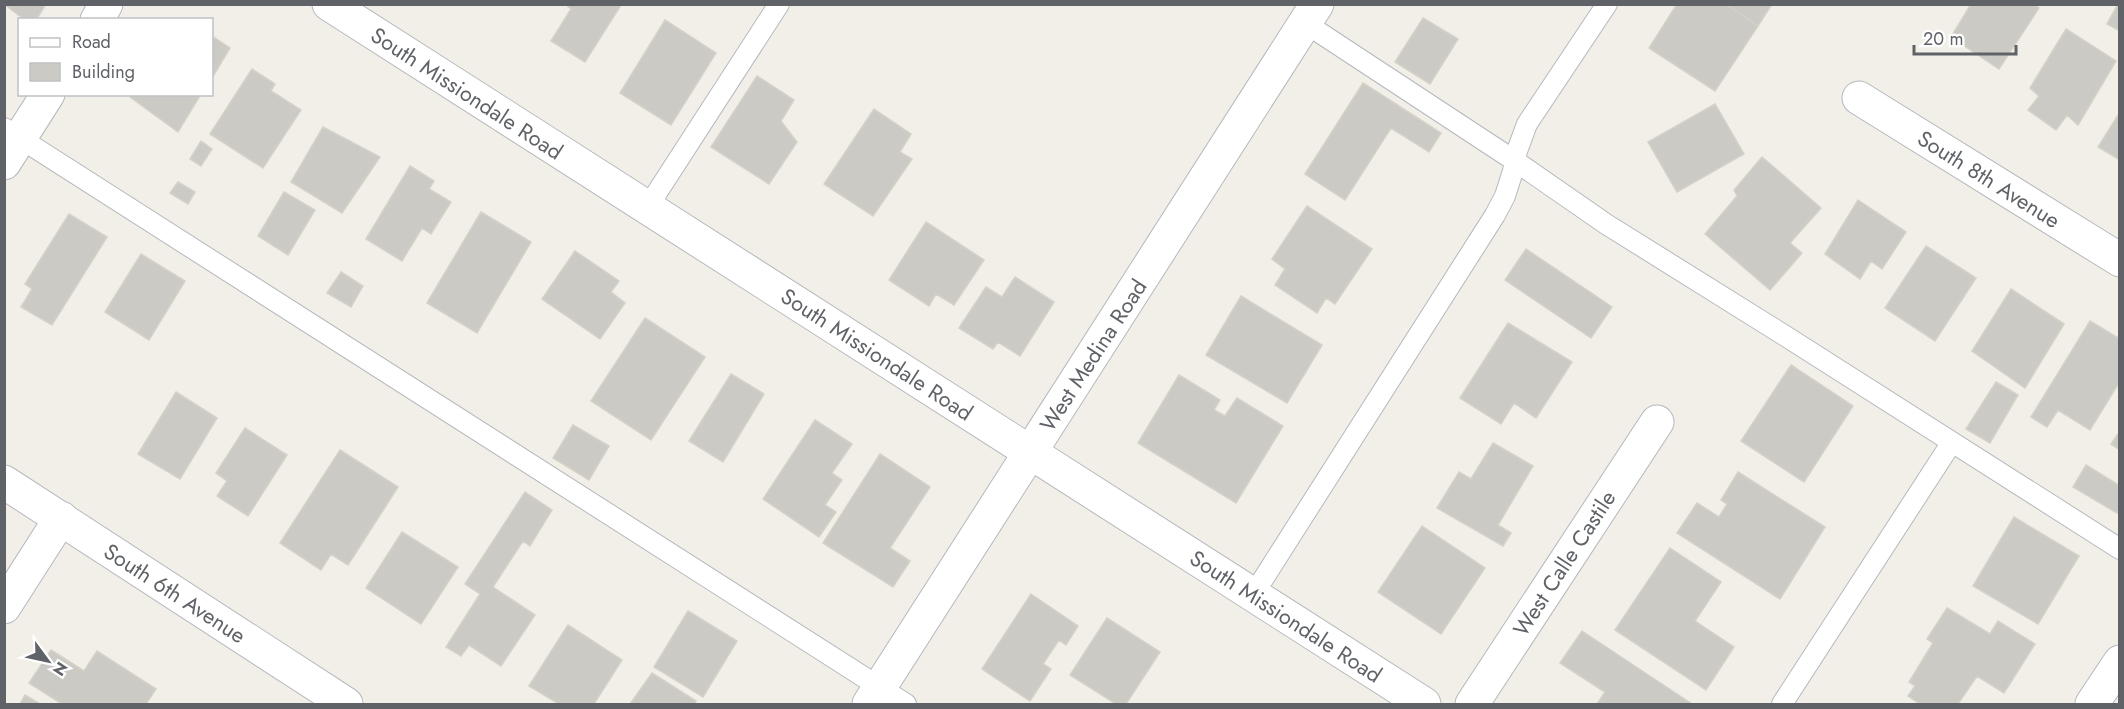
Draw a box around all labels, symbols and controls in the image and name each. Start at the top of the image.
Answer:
legend [18,18,213,96]
scale bar [1914,18,2016,56]
street label: South Missiondale Road [365,19,569,167]
text: 20 m [1923,26,1963,52]
text: Road [72,29,111,55]
text: Building [72,59,135,85]
street label: South 8th Avenue [1911,122,2067,236]
street label: West Medina Road [1032,273,1154,437]
street label: South Missiondale Road [775,280,979,428]
street label: West Calle Castile [1505,484,1623,642]
street label: South 6th Avenue [98,535,252,651]
street label: South Missiondale Road [1184,542,1388,690]
north arrow [18,631,78,691]
text: N [47,657,73,680]

